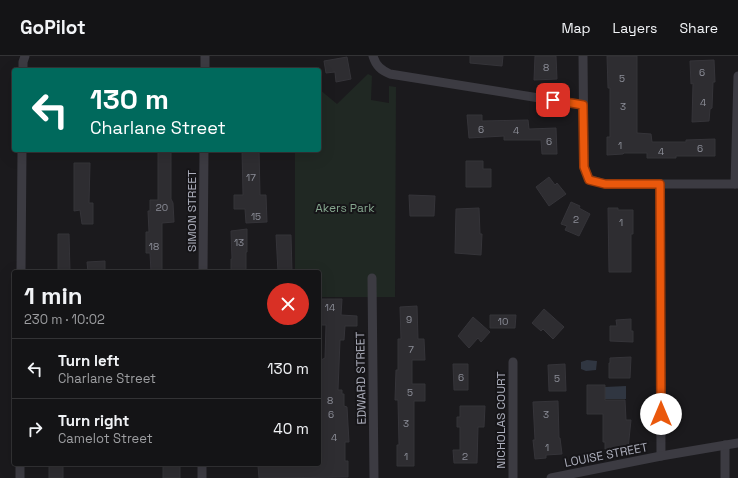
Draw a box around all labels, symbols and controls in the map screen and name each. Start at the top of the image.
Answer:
text: GoPilot [20,15,86,40]
text: Map [561,19,591,37]
text: Layers [613,19,657,37]
text: Share [679,19,718,37]
house number: 8 [543,61,549,74]
house number: 6 [699,66,705,79]
house number: 5 [619,72,625,85]
text: 130 m [90,81,169,117]
pin [536,83,570,117]
icon: left [24,84,76,136]
icon: arrive [542,89,564,111]
house number: 4 [700,96,706,109]
house number: 3 [620,100,626,113]
text: Charlane Street [90,116,226,139]
house number: 6 [478,123,484,136]
house number: 4 [513,124,519,137]
house number: 6 [546,135,552,148]
house number: 1 [618,139,622,152]
house number: 6 [697,142,703,155]
house number: 4 [658,145,664,158]
street label: SIMON STREET [184,170,200,252]
house number: 17 [246,171,256,184]
park label: Akers Park [315,200,375,216]
house number: 20 [156,201,168,214]
house number: 15 [251,210,261,223]
house number: 2 [573,213,579,226]
house number: 1 [619,216,623,229]
house number: 13 [234,236,244,249]
house number: 18 [149,240,159,253]
text: 1 min [24,280,83,311]
button: close [267,283,309,325]
house number: 14 [325,301,335,314]
text: 230 m · 10:02 [24,311,105,328]
house number: 9 [406,313,412,326]
house number: 10 [498,315,508,328]
street label: EDWARD STREET [352,331,370,425]
house number: 7 [408,343,414,356]
text: Turn left [58,351,120,370]
icon: left [24,358,46,380]
text: 130 m [267,359,309,378]
text: Charlane Street [58,370,156,387]
house number: 6 [458,371,464,384]
street label: NICHOLAS COURT [493,371,509,469]
house number: 5 [554,372,560,385]
house number: 5 [407,386,413,399]
position arrow [640,393,682,435]
house number: 8 [327,394,333,407]
house number: 6 [328,408,334,421]
house number: 3 [543,408,549,421]
text: Turn right [58,411,129,430]
house number: 3 [403,417,409,430]
icon: right [24,418,46,440]
text: 40 m [273,419,309,438]
text: Camelot Street [58,430,153,447]
house number: 4 [331,431,337,444]
street label: LOUISE STREET [563,439,649,471]
house number: 1 [545,441,549,454]
house number: 1 [404,450,408,463]
house number: 2 [462,450,468,463]

